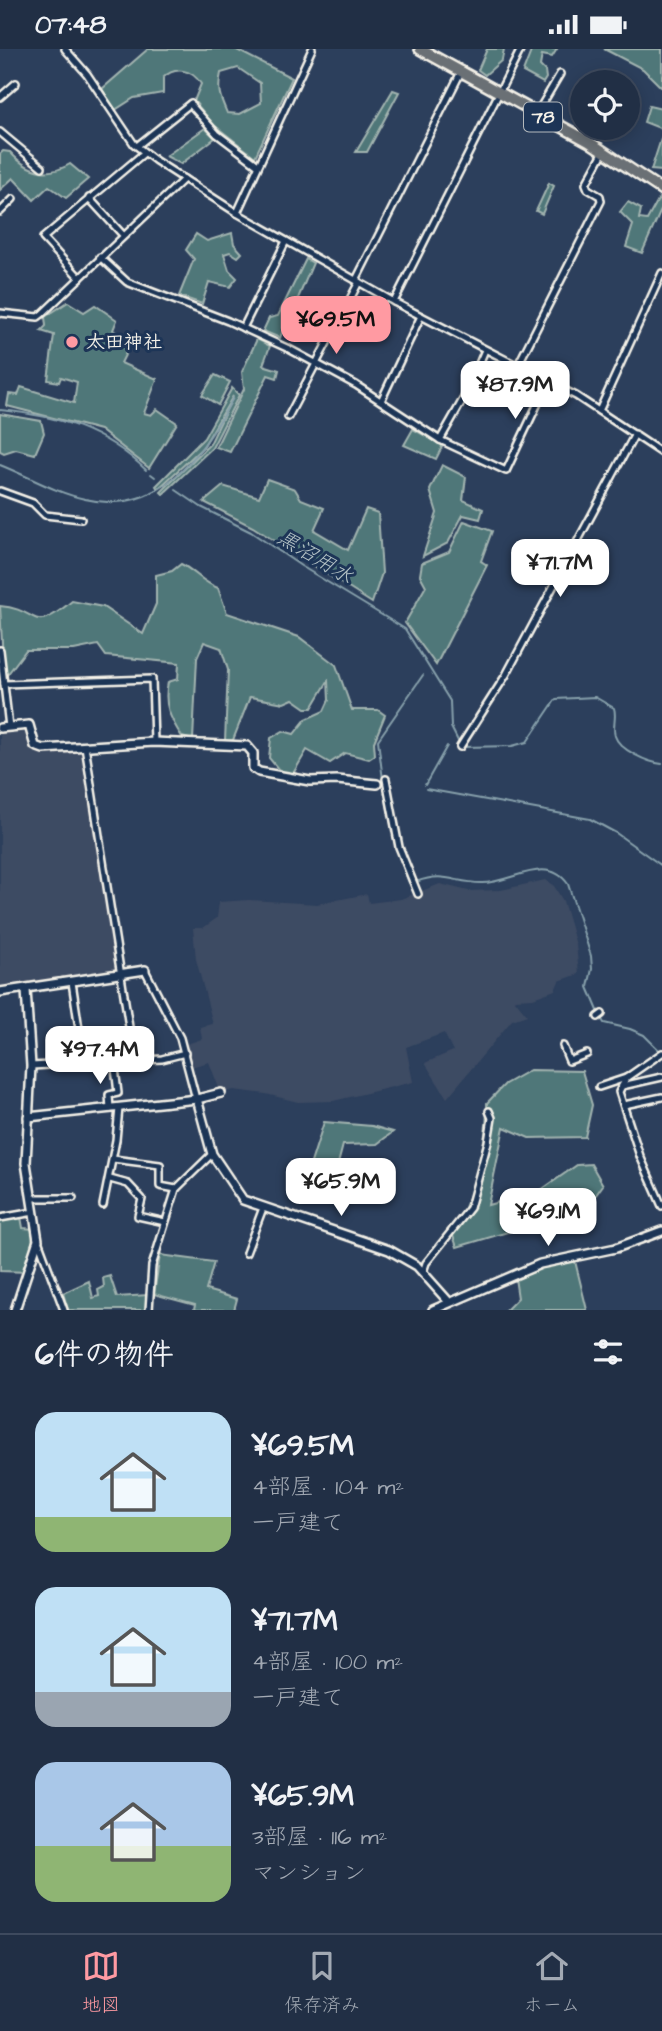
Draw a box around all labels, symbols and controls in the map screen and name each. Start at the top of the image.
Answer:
text: 07:48 [35,7,106,43]
map controls [570,70,640,140]
button: locate [570,70,640,140]
road number: 78 [524,103,562,131]
pin: ¥69.5M [279,296,393,356]
text: ¥69.5M [297,303,375,335]
place label: 太田神社 [86,329,162,356]
marker: 太田神社 [64,334,80,350]
pin: ¥87.9M [458,361,572,421]
text: ¥87.9M [477,368,553,400]
water label: 黒沼用水 [272,523,358,591]
pin: ¥71.7M [503,539,617,599]
text: ¥71.7M [527,546,593,578]
pin: ¥97.4M [43,1027,157,1086]
text: ¥97.4M [61,1033,139,1065]
pin: ¥65.9M [284,1159,398,1218]
text: ¥65.9M [302,1165,380,1197]
pin: ¥69.1M [491,1189,605,1248]
text: ¥69.1M [515,1195,581,1227]
icon: filters [589,1333,627,1371]
text: 6件の物件 [35,1334,174,1376]
text: ¥69.5M [252,1425,354,1467]
icon: home [91,1440,175,1524]
text: 4部屋 · 104 m² [252,1471,404,1503]
text: 一戸建て [252,1507,344,1539]
text: ¥71.7M [252,1600,338,1642]
icon: home [91,1615,175,1699]
text: 4部屋 · 100 m² [252,1646,403,1678]
text: 一戸建て [252,1682,344,1714]
text: ¥65.9M [252,1775,354,1817]
icon: home [91,1790,175,1874]
text: 3部屋 · 116 m² [252,1821,387,1853]
text: マンション [252,1857,366,1889]
tab: 地図 [82,1947,120,2019]
tab: 保存済み [284,1947,360,2019]
tab: ホーム [524,1947,580,2019]

